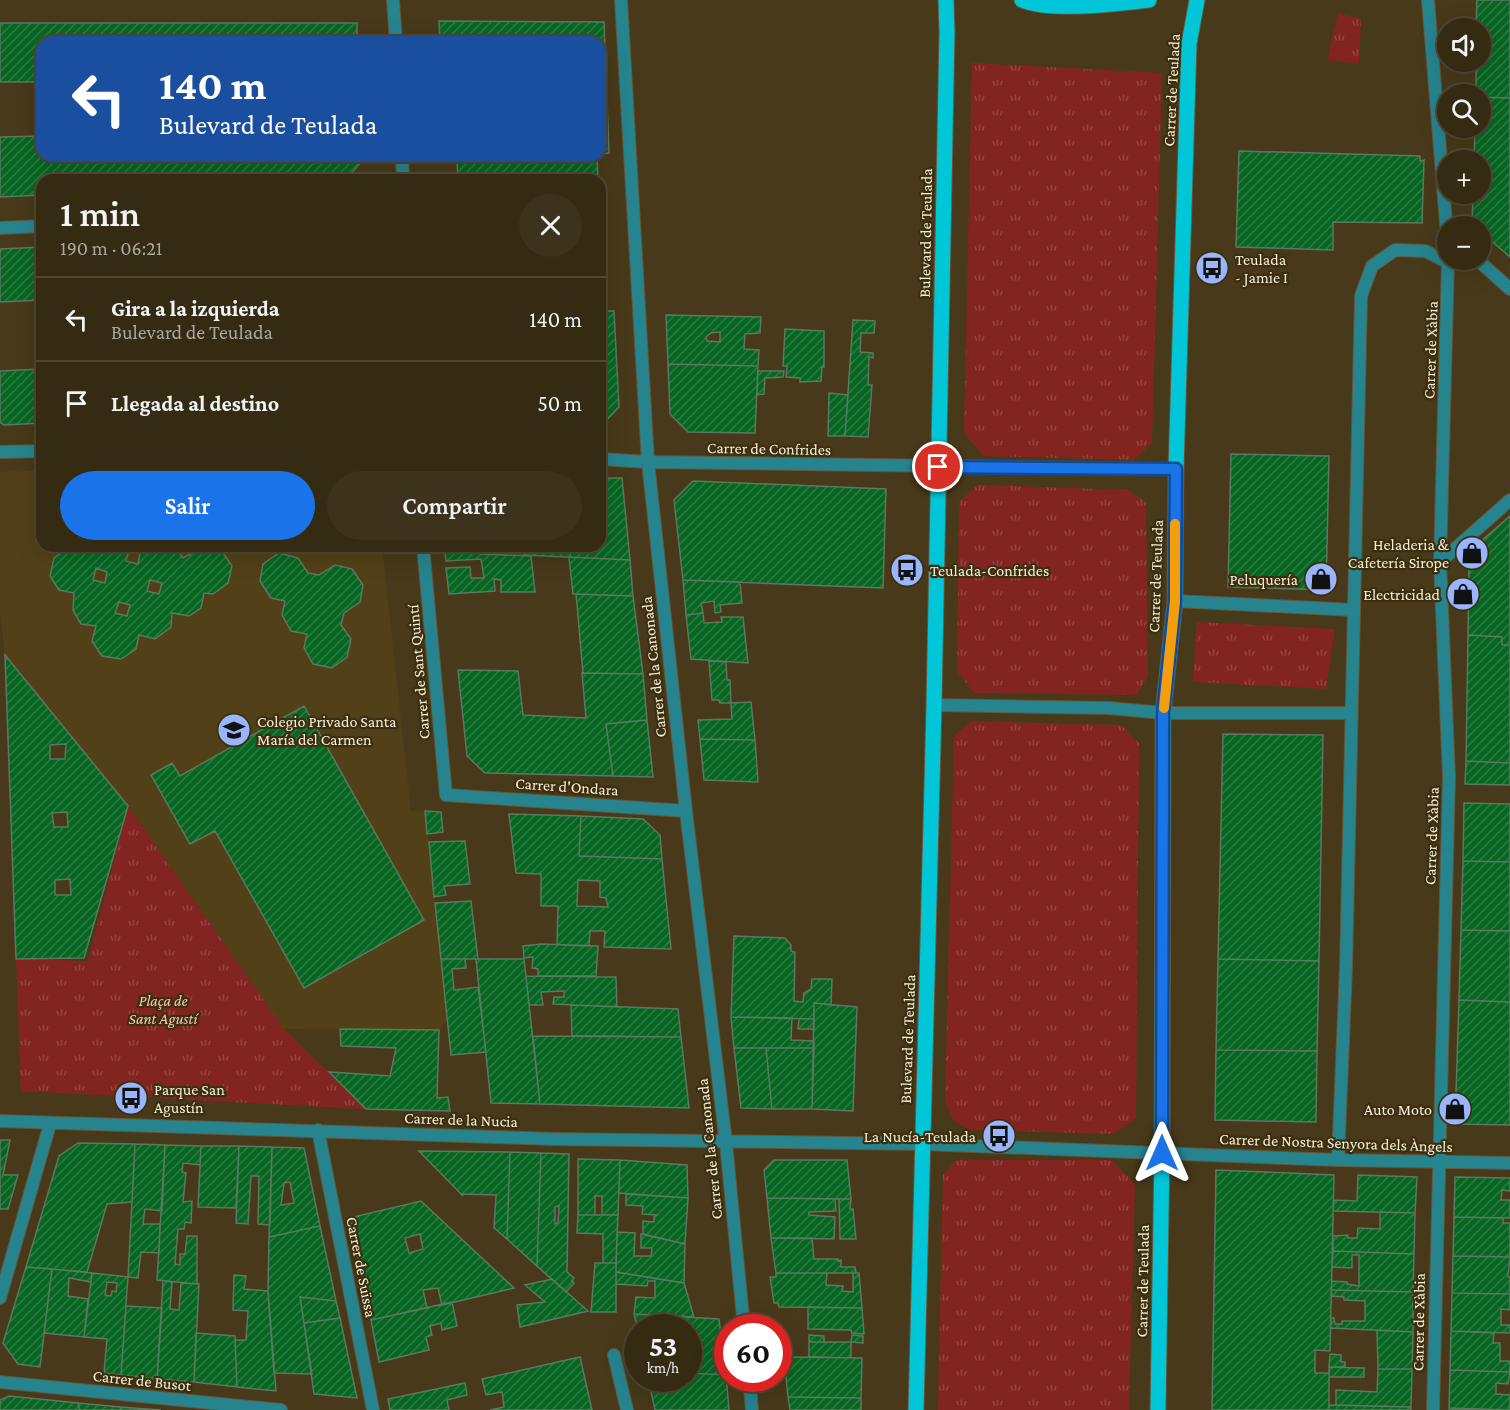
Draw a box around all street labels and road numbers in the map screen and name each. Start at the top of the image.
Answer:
street label: Carrer de Teulada [1160,33,1183,147]
street label: Bulevard de Teulada [916,168,935,298]
street label: Carrer de Xàbia [1420,300,1441,399]
street label: Carrer de Confrides [707,439,831,458]
street label: Carrer de Teulada [1145,519,1166,633]
street label: Carrer de la Canonada [638,595,669,738]
street label: Carrer de Sant Quintí [404,603,433,740]
street label: Carrer d'Ondara [515,774,620,799]
street label: Carrer de Xàbia [1421,786,1442,885]
street label: Bulevard de Teulada [897,973,918,1104]
street label: Carrer de la Canonada [694,1077,725,1220]
street label: Carrer de la Nucia [404,1109,519,1130]
street label: Carrer de Nostra Senyora dels Àngels [1219,1130,1453,1156]
street label: Carrer de Suïssa [343,1215,380,1319]
street label: Carrer de Teulada [1133,1224,1152,1338]
street label: Carrer de Xàbia [1409,1272,1428,1371]
street label: Carrer de Busot [92,1367,193,1394]

